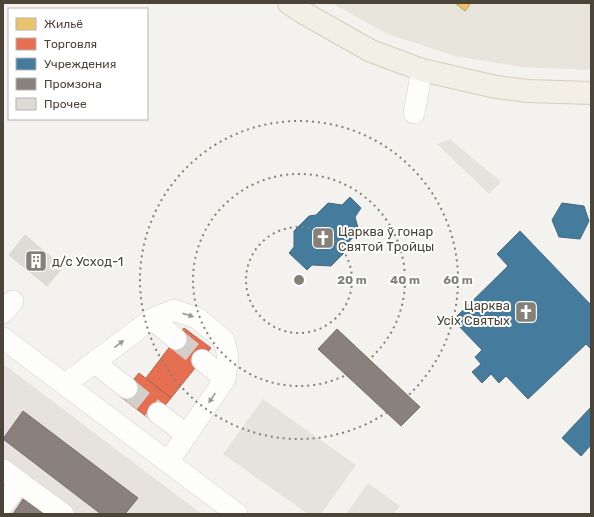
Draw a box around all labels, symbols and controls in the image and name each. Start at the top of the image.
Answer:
legend [8,8,148,120]
text: Жильё [44,17,83,31]
text: Торговля [44,37,97,51]
text: Учреждения [44,57,116,71]
text: Промзона [44,77,102,91]
text: Прочее [44,97,87,111]
place label: Царква ў гонар Святой Тройцы [338,224,434,254]
church icon: Царква ў гонар Святой Тройцы [310,225,336,251]
building icon: д/с Усход-1 [23,248,49,274]
place label: д/с Усход-1 [52,254,123,269]
centre of rings [292,273,306,287]
text: 20 m [337,273,367,287]
text: 40 m [390,273,420,287]
text: 60 m [443,273,473,287]
place label: Царква Усіх Святых [437,298,510,328]
church icon: Царква Усіх Святых [513,299,539,325]
one-way arrow [183,312,195,318]
one-way arrow [113,340,124,348]
one-way arrow [208,393,216,403]

